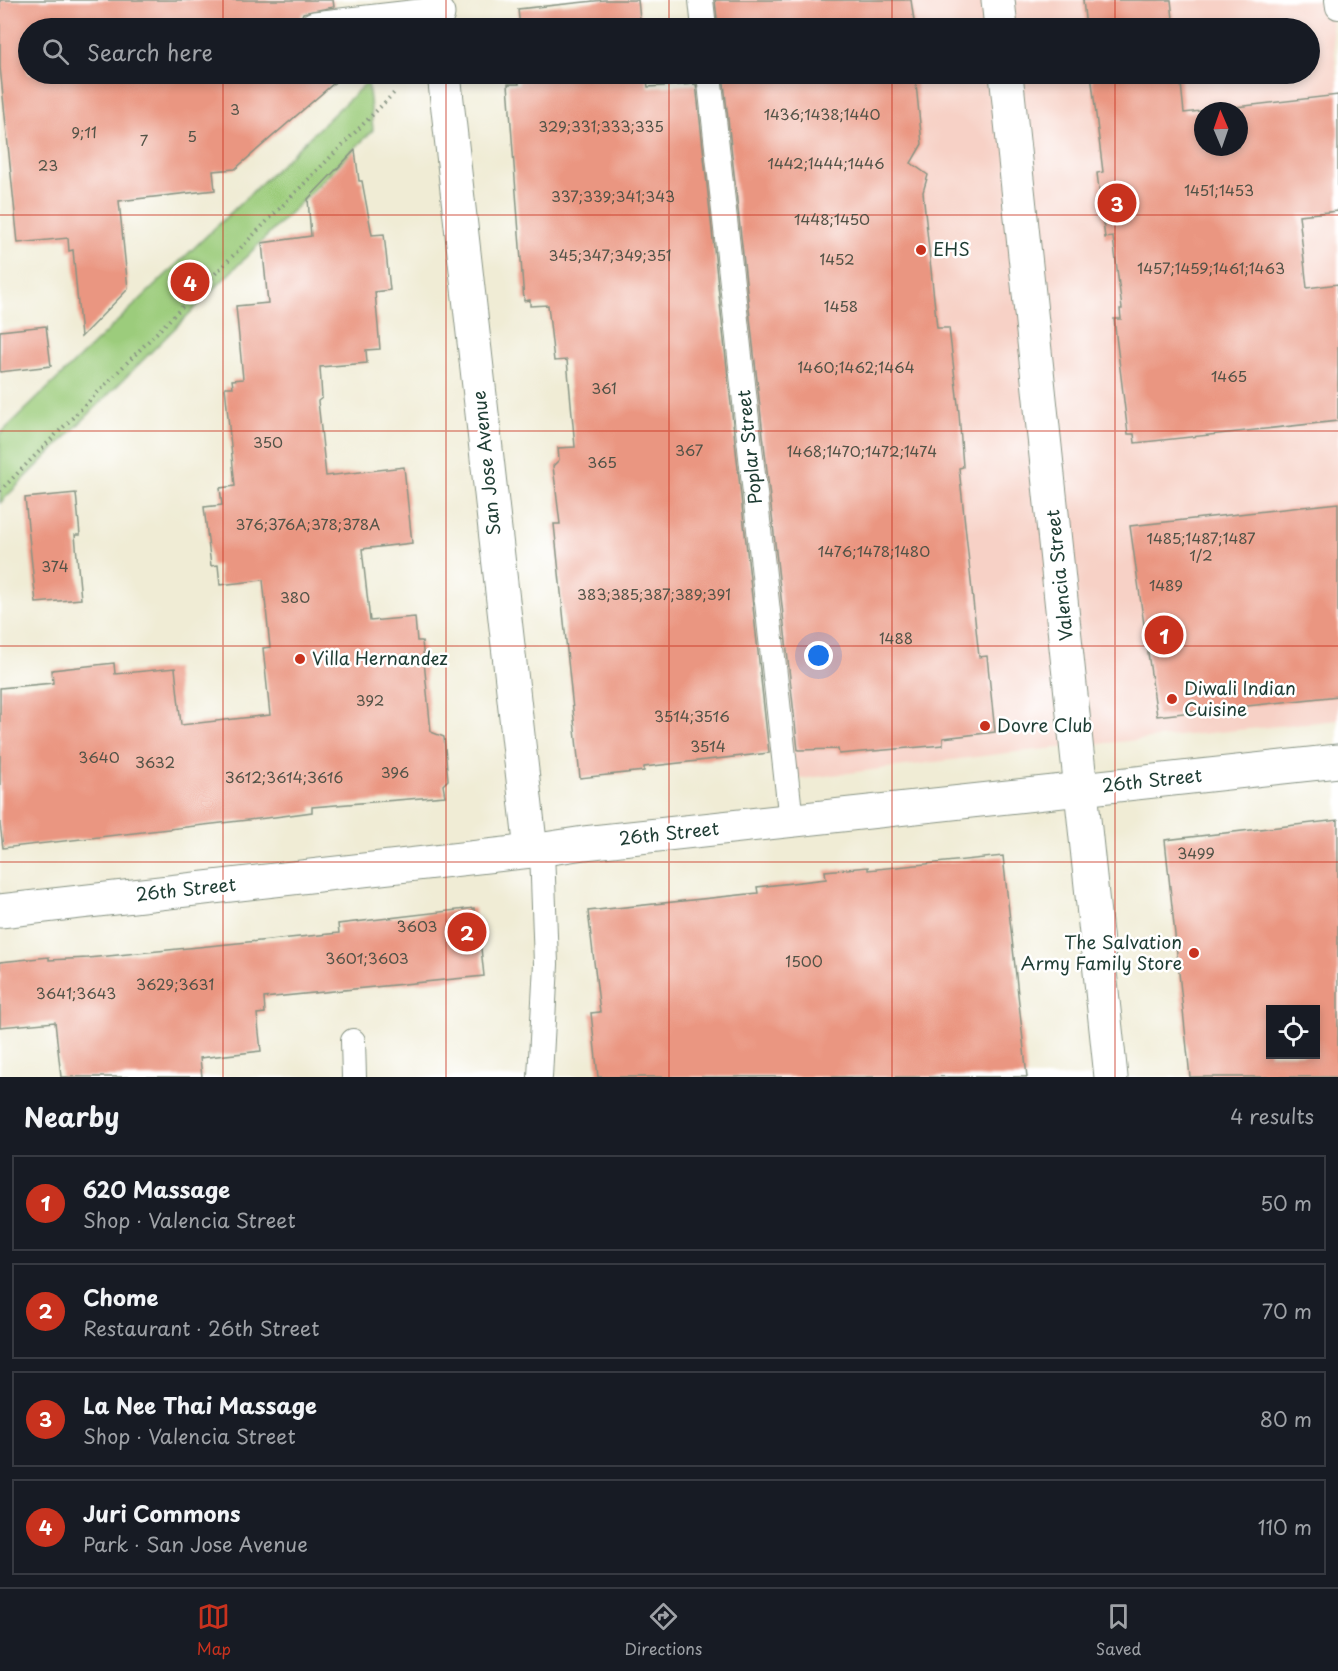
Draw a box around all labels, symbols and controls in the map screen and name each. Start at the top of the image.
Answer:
search box [18,18,1320,84]
icon: search [39,35,72,68]
text: Search here [87,35,213,68]
house number: 3 [230,97,240,120]
house number: 1436;1438;1440 [764,102,880,125]
north arrow [1194,102,1248,156]
house number: 329;331;333;335 [538,114,664,137]
house number: 9;11 [71,120,97,143]
house number: 5 [187,124,197,147]
house number: 7 [140,128,149,151]
house number: 1442;1444;1446 [767,151,885,174]
house number: 23 [38,153,58,176]
house number: 1451;1453 [1184,178,1254,201]
pin: 3 [1098,180,1136,226]
house number: 337;339;341;343 [551,184,675,207]
house number: 1448;1450 [794,207,870,230]
place label: EHS [933,235,970,262]
house number: 345;347;349;351 [549,243,671,266]
marker: EHS [914,243,928,257]
house number: 1452 [819,247,855,270]
house number: 1457;1459;1461;1463 [1137,256,1285,279]
pin: 4 [170,260,210,304]
house number: 1458 [824,294,858,317]
house number: 1460;1462;1464 [797,355,915,378]
house number: 1465 [1211,364,1247,387]
house number: 361 [591,376,617,399]
street label: Poplar Street [729,388,768,506]
street label: San Jose Avenue [464,389,507,537]
house number: 350 [253,430,283,453]
house number: 367 [675,438,704,461]
house number: 1468;1470;1472;1474 [787,439,937,462]
house number: 365 [587,450,617,473]
street label: Valencia Street [1038,508,1079,642]
house number: 376;376A;378;378A [236,512,380,535]
house number: 1485;1487;1487 1/2 [1147,526,1256,566]
house number: 1476;1478;1480 [818,539,930,562]
house number: 374 [41,554,69,577]
house number: 1489 [1149,573,1183,596]
house number: 383;385;387;389;391 [577,582,731,605]
house number: 380 [280,585,310,608]
pin: 1 [1144,612,1184,658]
house number: 1488 [879,626,913,649]
your location [804,641,833,670]
place label: Villa Hernandez [312,644,448,671]
marker: Villa Hernandez [293,652,307,666]
place label: Diwali Indian Cuisine [1184,674,1296,722]
house number: 392 [356,688,384,711]
marker: Diwali Indian Cuisine [1165,692,1179,706]
house number: 3514;3516 [654,704,730,727]
place label: Dovre Club [997,711,1092,738]
marker: Dovre Club [978,719,992,733]
house number: 3514 [690,734,726,757]
house number: 3640 [78,745,120,768]
house number: 3632 [135,750,175,773]
house number: 396 [381,760,409,783]
street label: 26th Street [1101,761,1203,798]
house number: 3612;3614;3616 [225,765,343,788]
street label: 26th Street [618,814,720,851]
house number: 3499 [1177,841,1215,864]
street label: 26th Street [135,870,237,907]
pin: 2 [448,910,486,954]
house number: 3603 [397,914,437,937]
place label: The Salvation Army Family Store [1021,928,1182,976]
house number: 3601;3603 [325,946,409,969]
marker: The Salvation Army Family Store [1187,946,1201,960]
house number: 1500 [785,949,823,972]
house number: 3629;3631 [136,972,214,995]
house number: 3641;3643 [36,981,116,1004]
map controls [1266,1005,1320,1059]
button: locate [1266,1005,1320,1059]
text: Nearby [24,1097,119,1136]
text: 4 results [1230,1101,1314,1131]
text: 620 Massage [83,1172,230,1205]
text: 1 [41,1188,50,1218]
text: 50 m [1260,1188,1312,1218]
text: Shop · Valencia Street [83,1205,296,1235]
text: Chome [83,1280,158,1313]
text: 2 [38,1296,53,1326]
text: 70 m [1262,1296,1312,1326]
text: Restaurant · 26th Street [83,1313,319,1343]
text: La Nee Thai Massage [83,1388,317,1421]
text: 3 [39,1404,52,1434]
text: 80 m [1260,1404,1312,1434]
text: Shop · Valencia Street [83,1421,296,1451]
text: Juri Commons [83,1496,241,1529]
text: 4 [39,1512,52,1542]
text: 110 m [1258,1512,1312,1542]
text: Park · San Jose Avenue [83,1529,308,1559]
tab: Map [197,1600,231,1660]
tab: Directions [624,1600,702,1660]
tab: Saved [1096,1600,1141,1660]

